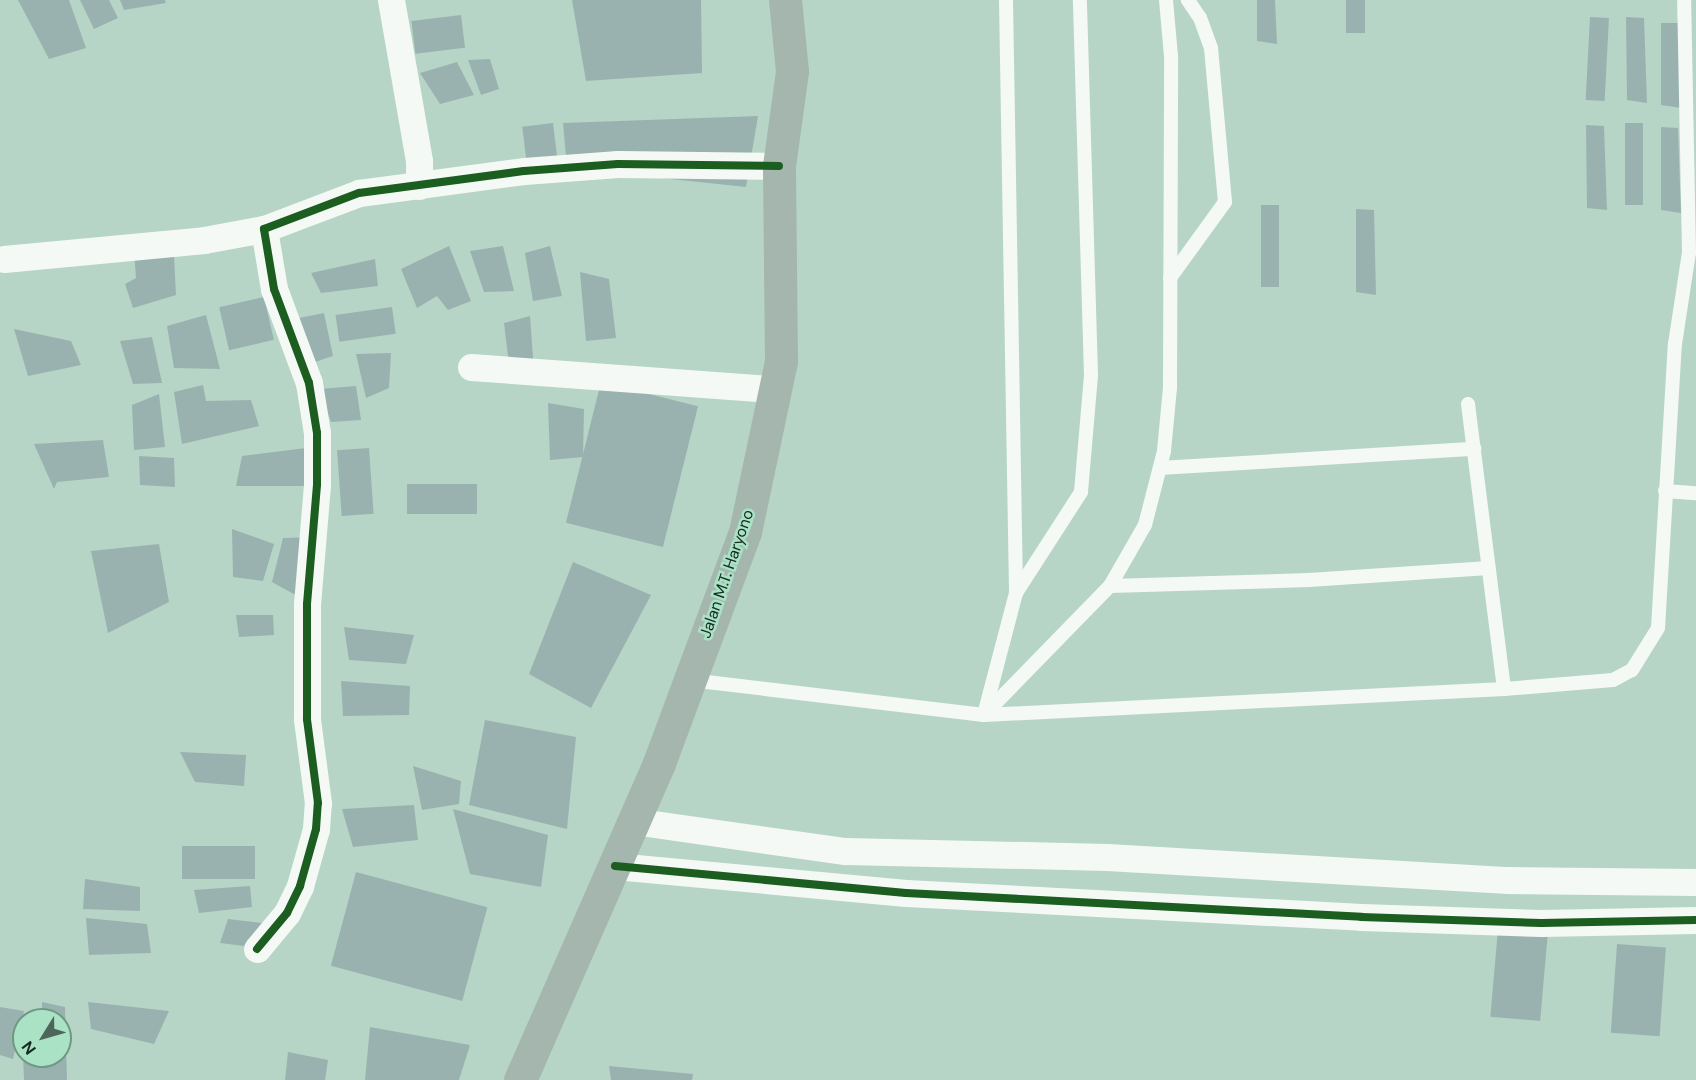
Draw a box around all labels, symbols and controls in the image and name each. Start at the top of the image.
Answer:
street label: Jalan M.T. Haryono [696,507,758,641]
north arrow [12,1008,72,1068]
text: N [17,1037,41,1059]

